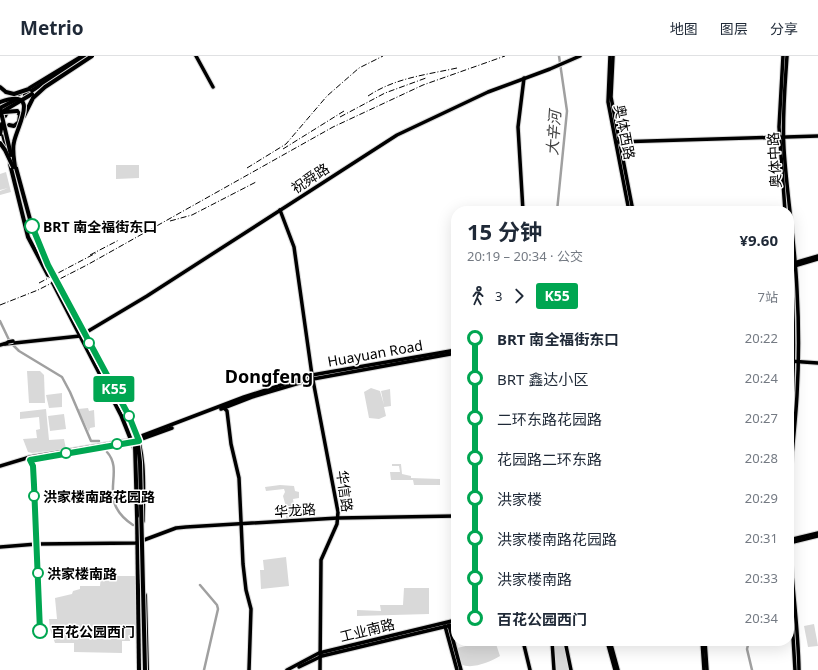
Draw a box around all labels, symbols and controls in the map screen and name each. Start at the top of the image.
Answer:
text: Metrio [20,15,84,41]
text: 地图 [670,19,698,38]
text: 图层 [720,19,748,38]
text: 分享 [770,19,798,38]
street label: 奥体西路 [610,103,640,161]
water label: 大辛河 [541,107,565,156]
street label: 奥体中路 [763,132,785,188]
street label: 祝舜路 [287,159,333,197]
text: 15 分钟 [467,216,542,246]
place label: BRT 南全福街东口 [43,217,157,236]
marker: BRT 南全福街东口 [24,218,40,234]
text: ¥9.60 [739,230,778,250]
text: 20:19 – 20:34 · 公交 [467,247,583,265]
icon: walk [467,285,489,307]
icon: forward [508,285,530,307]
text: K55 [544,286,570,305]
text: 3 [495,287,502,305]
text: 7站 [758,288,778,306]
text: BRT 南全福街东口 [497,329,619,349]
text: 20:22 [745,329,778,347]
street label: Huayuan Road [326,335,424,371]
unlabelled marker [83,337,95,349]
district label: Dongfeng [225,364,313,388]
text: BRT 鑫达小区 [497,369,588,389]
text: 20:24 [745,369,778,387]
line badge: K55 [91,376,137,402]
text: K55 [101,379,127,398]
text: 二环东路花园路 [497,409,602,429]
text: 20:27 [745,409,778,427]
unlabelled marker [123,410,135,422]
unlabelled marker [111,438,123,450]
unlabelled marker [60,447,72,459]
text: 花园路二环东路 [497,449,602,469]
text: 20:28 [745,449,778,467]
street label: 华信路 [333,469,357,513]
place label: 洪家楼南路花园路 [43,487,155,506]
text: 洪家楼 [497,489,542,509]
text: 20:29 [745,489,778,507]
marker: 洪家楼南路花园路 [28,490,40,502]
street label: 华龙路 [273,499,317,521]
text: 洪家楼南路花园路 [497,529,617,549]
text: 20:31 [745,529,778,547]
place label: 洪家楼南路 [47,564,117,583]
marker: 洪家楼南路 [32,567,44,579]
text: 洪家楼南路 [497,569,572,589]
text: 20:33 [745,569,778,587]
text: 百花公园西门 [497,609,587,629]
text: 20:34 [745,609,778,627]
street label: 工业南路 [338,614,396,646]
place label: 百花公园西门 [51,622,135,641]
marker: 百花公园西门 [32,623,48,639]

